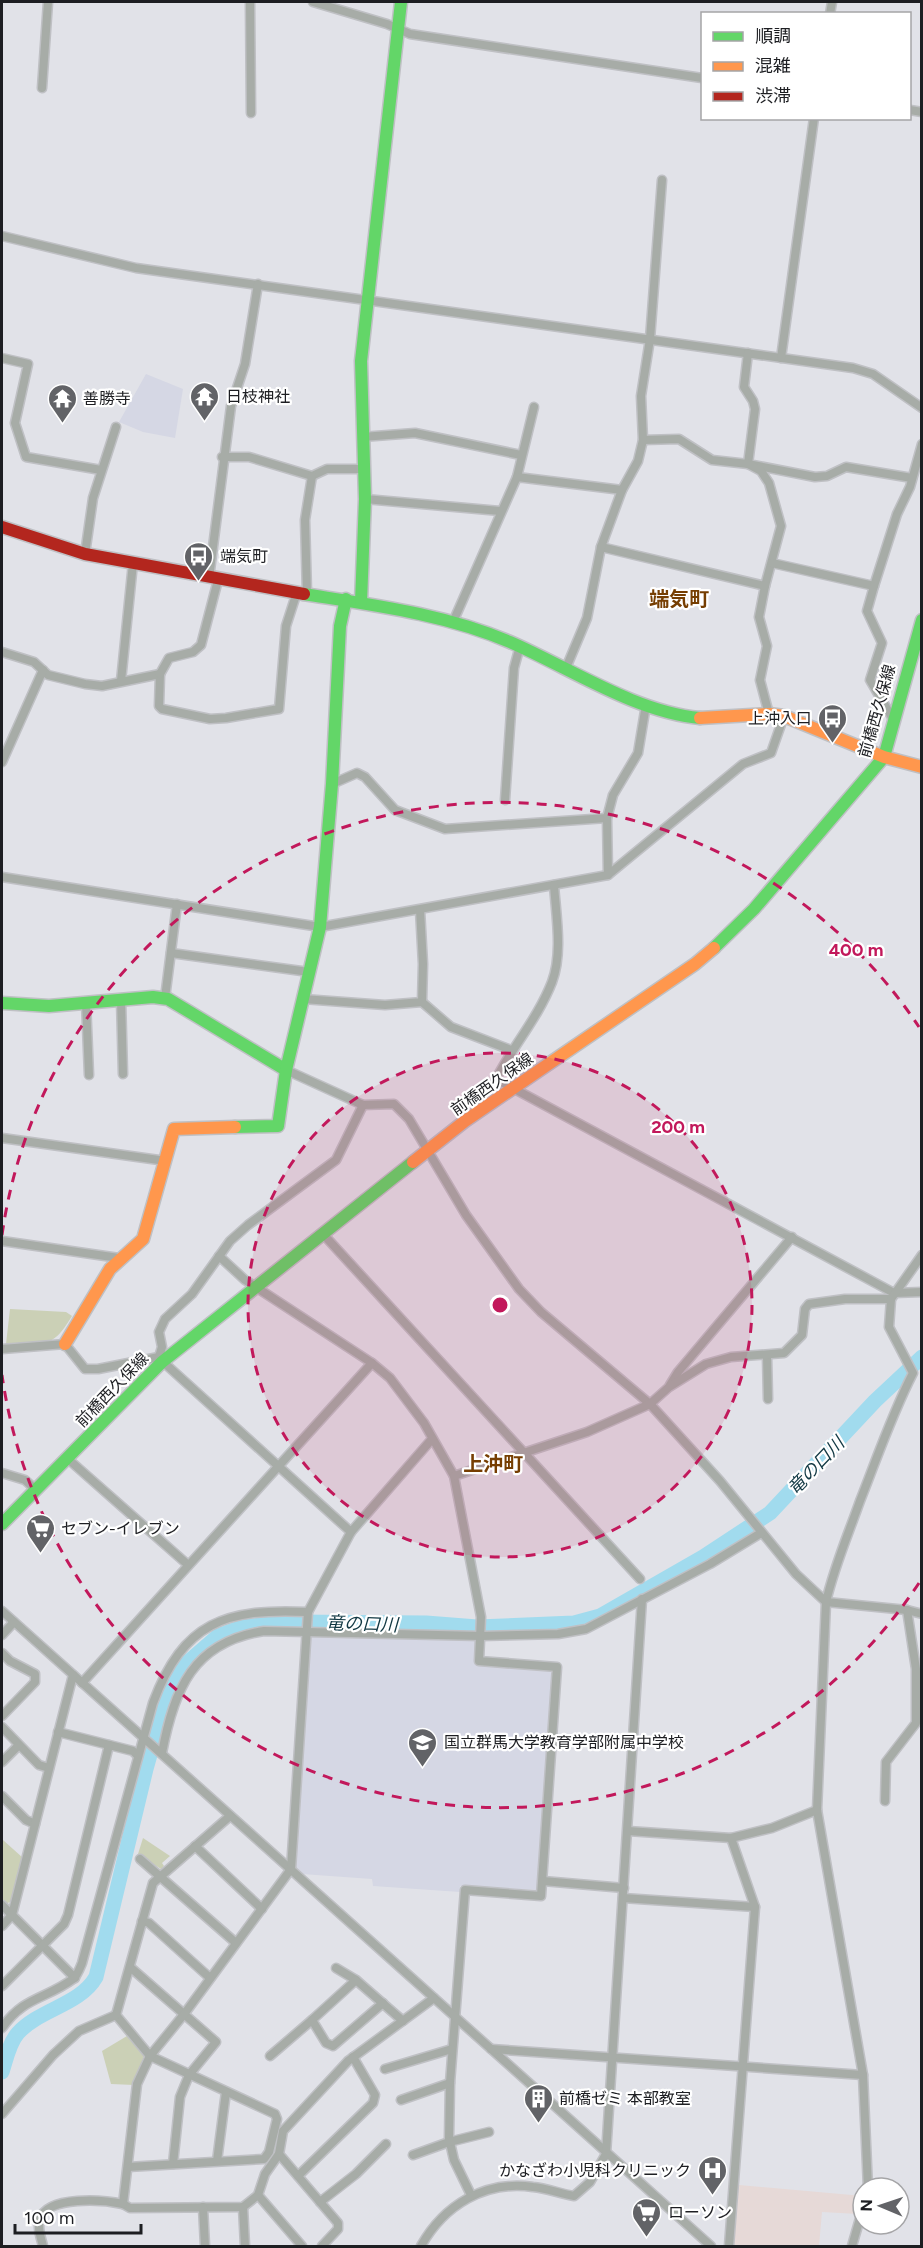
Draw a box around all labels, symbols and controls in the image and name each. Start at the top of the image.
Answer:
legend [701,12,911,120]
text: 順調 [755,25,791,47]
text: 混雑 [755,55,791,77]
text: 渋滞 [755,85,791,107]
temple icon: 日枝神社 [189,380,221,422]
temple icon: 善勝寺 [46,382,78,424]
place label: 日枝神社 [226,387,290,406]
place label: 善勝寺 [83,389,131,408]
bus stop icon: 端気町 [183,540,215,582]
place label: 端気町 [220,547,268,566]
district label: 端気町 [649,587,709,611]
street label: 前橋西久保線 [855,662,899,760]
bus stop icon: 上沖入口 [817,702,849,744]
place label: 上沖入口 [748,709,812,728]
text: 400 m [829,939,883,961]
street label: 前橋西久保線 [447,1049,537,1119]
text: 200 m [651,1116,705,1138]
centre of rings [490,1295,510,1315]
street label: 前橋西久保線 [72,1349,152,1431]
water label: 竜の口川 [783,1431,850,1500]
district label: 上沖町 [463,1452,523,1476]
supermarket icon: セブン-イレブン [24,1512,56,1554]
place label: セブン-イレブン [61,1519,180,1538]
water label: 竜の口川 [326,1612,400,1636]
school or university icon: 国立群馬大学教育学部附属中学校 [407,1726,439,1768]
place label: 国立群馬大学教育学部附属中学校 [444,1733,684,1752]
building icon: 前橋ゼミ 本部教室 [522,2082,554,2124]
place label: 前橋ゼミ 本部教室 [559,2089,691,2108]
hospital icon: かなざわ小児科クリニック [696,2154,728,2196]
place label: かなざわ小児科クリニック [499,2161,691,2180]
north arrow [851,2176,911,2236]
supermarket icon: ローソン [631,2196,663,2238]
scale bar [15,2197,141,2235]
text: N [857,2199,876,2212]
place label: ローソン [668,2203,732,2222]
text: 100 m [24,2207,74,2229]

